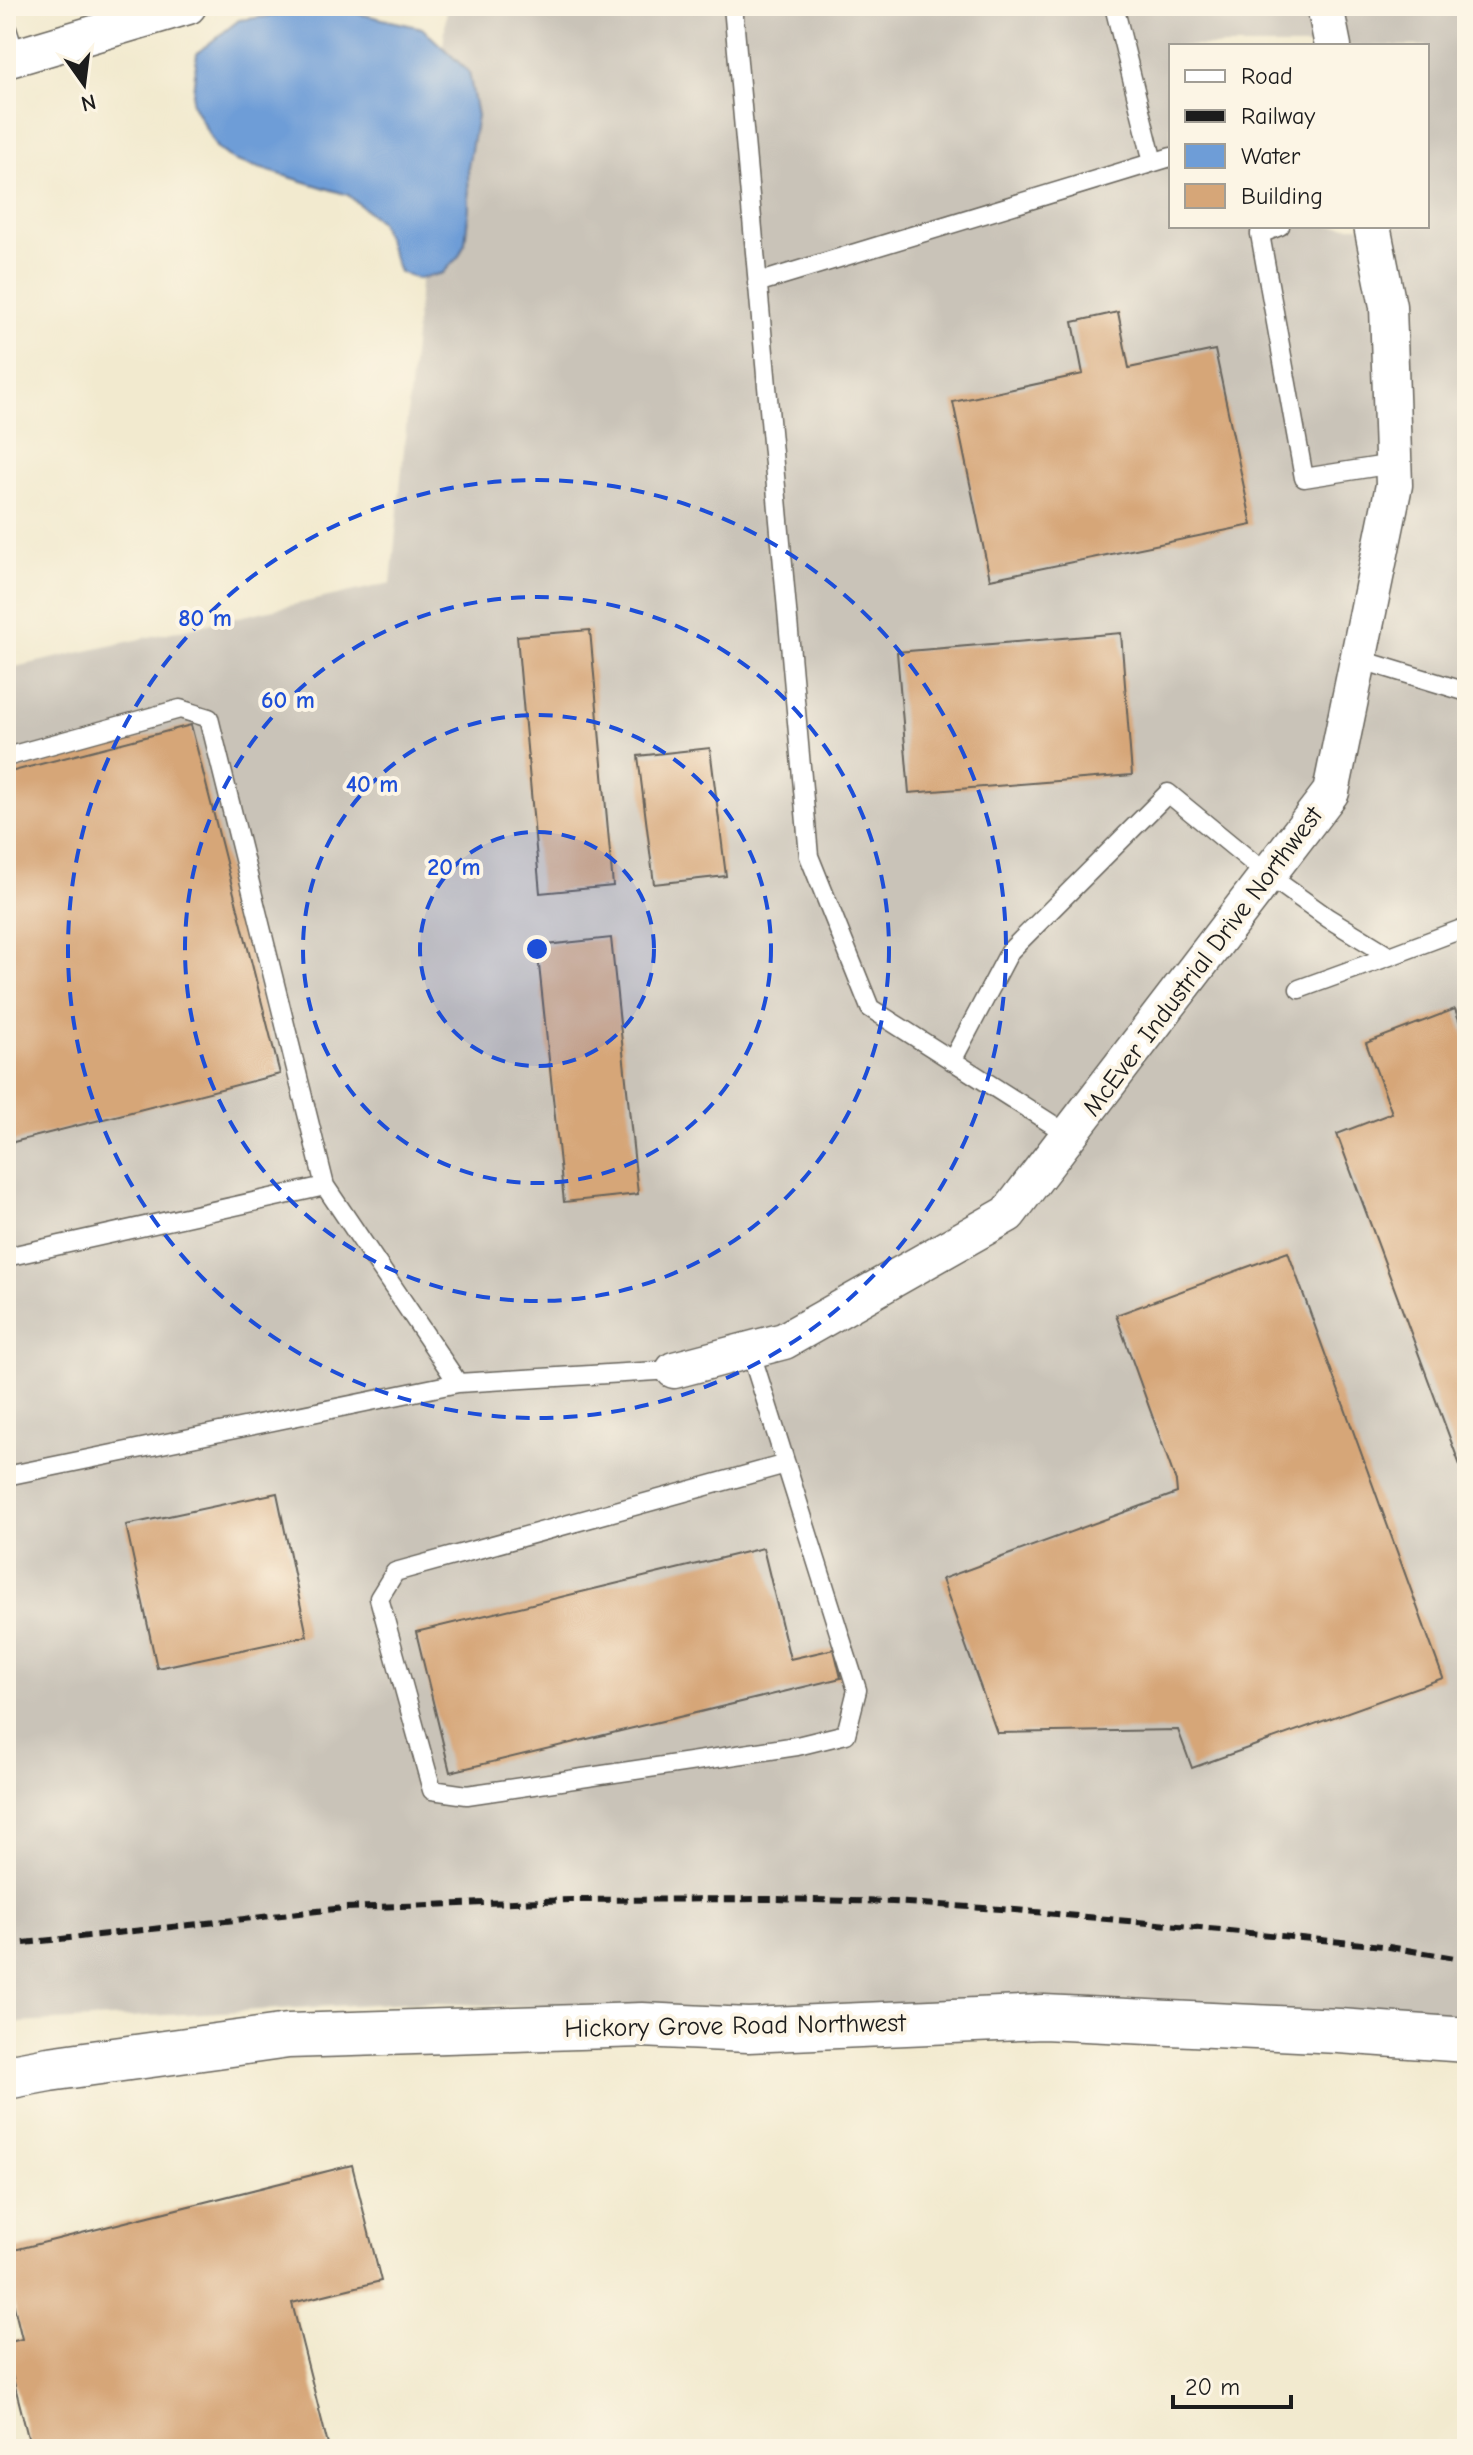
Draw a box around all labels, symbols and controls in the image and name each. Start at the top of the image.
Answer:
north arrow [44,44,124,124]
legend [1169,44,1429,228]
text: Road [1241,62,1293,90]
text: N [78,88,99,117]
text: Railway [1241,102,1315,130]
text: Water [1241,142,1301,170]
text: Building [1241,182,1323,210]
text: 80 m [178,604,232,632]
text: 60 m [261,686,315,714]
text: 40 m [346,770,398,798]
street label: McEver Industrial Drive Northwest [1077,800,1330,1122]
text: 20 m [427,853,481,881]
centre of rings [523,935,551,963]
street label: Hickory Grove Road Northwest [564,2008,908,2044]
scale bar [1173,2359,1291,2409]
text: 20 m [1185,2373,1240,2401]

